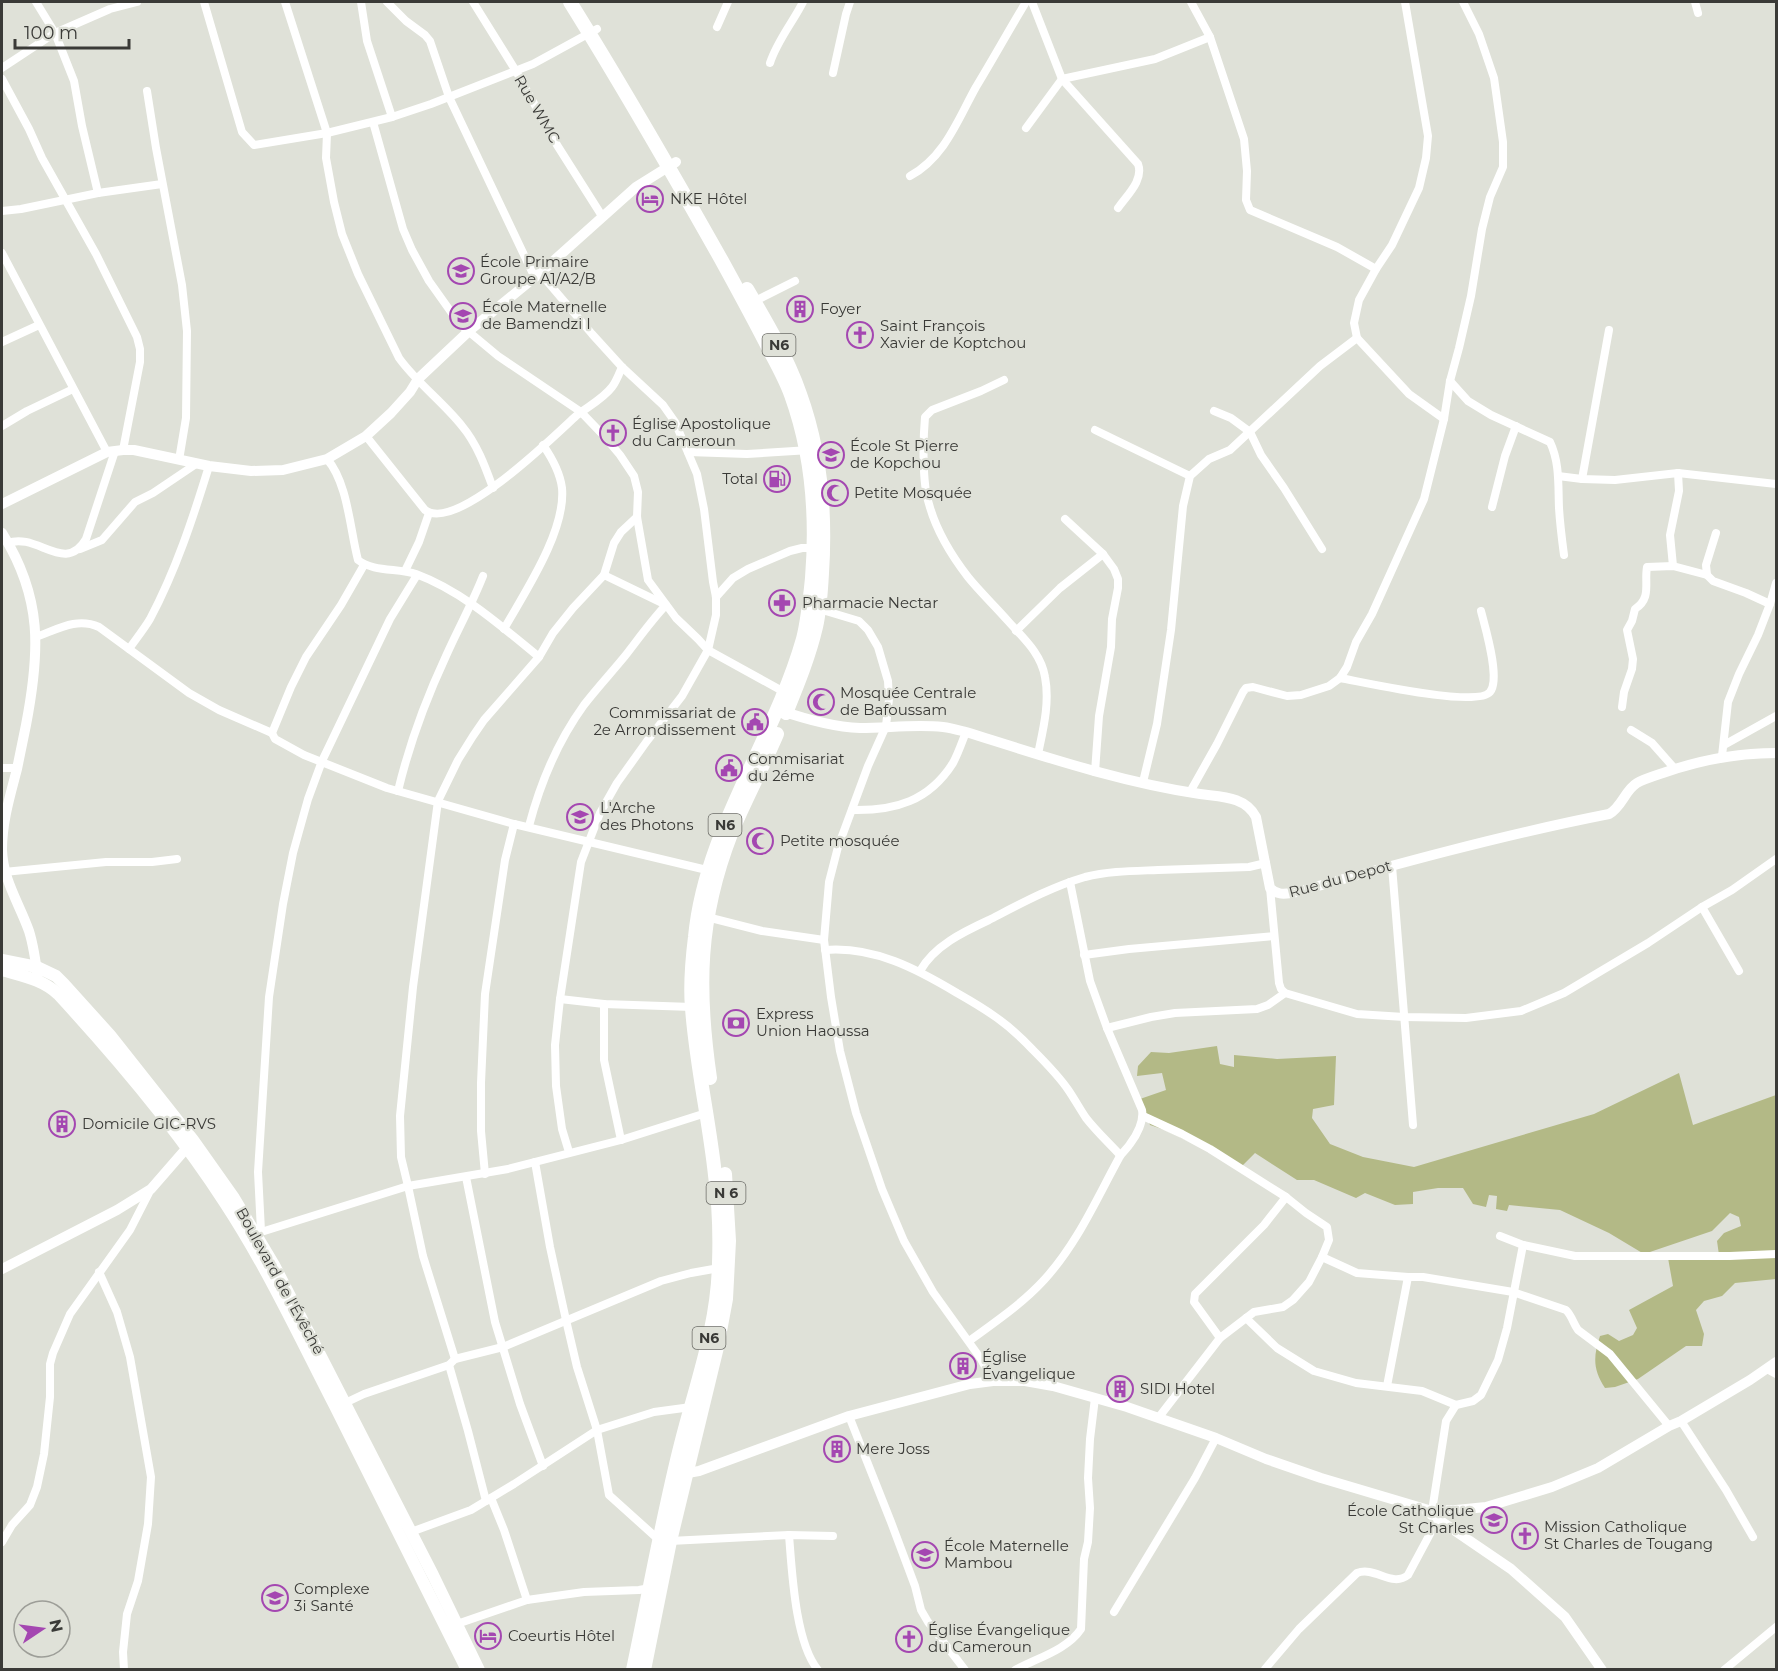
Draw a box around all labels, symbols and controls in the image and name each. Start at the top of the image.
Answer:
scale bar [15,12,129,50]
text: 100 m [24,22,78,44]
street label: Rue WMC [510,71,565,146]
hotel icon: NKE Hôtel [635,184,665,214]
place label: NKE Hôtel [670,189,747,208]
place label: École Primaire Groupe A1/A2/B [480,252,596,288]
school or university icon: École Primaire Groupe A1/A2/B [446,256,476,286]
building icon: Foyer [785,294,815,324]
place label: École Maternelle de Bamendzi I [482,297,607,333]
place label: Foyer [820,299,861,318]
school or university icon: École Maternelle de Bamendzi I [448,301,478,331]
place label: Saint François Xavier de Koptchou [880,316,1026,352]
church icon: Saint François Xavier de Koptchou [845,320,875,350]
road number: N6 [762,334,796,356]
place label: Église Apostolique du Cameroun [632,414,771,450]
church icon: Église Apostolique du Cameroun [598,418,628,448]
place label: École St Pierre de Kopchou [850,436,959,472]
school or university icon: École St Pierre de Kopchou [816,440,846,470]
fuel station icon: Total [762,464,792,494]
place label: Total [722,469,758,488]
mosque icon: Petite Mosquée [820,478,850,508]
place label: Petite Mosquée [854,483,972,502]
pharmacy icon: Pharmacie Nectar [767,588,797,618]
place label: Pharmacie Nectar [802,593,938,612]
place label: Mosquée Centrale de Bafoussam [840,683,976,719]
mosque icon: Mosquée Centrale de Bafoussam [806,687,836,717]
place label: Commissariat de 2e Arrondissement [594,703,736,739]
public building icon: Commissariat de 2e Arrondissement [740,707,770,737]
place label: Commisariat du 2éme [748,749,845,785]
public building icon: Commisariat du 2éme [714,753,744,783]
place label: L'Arche des Photons [600,798,693,834]
school or university icon: L'Arche des Photons [565,802,595,832]
road number: N6 [708,814,742,836]
mosque icon: Petite mosquée [745,826,775,856]
place label: Petite mosquée [780,831,899,850]
street label: Rue du Depot [1287,856,1393,901]
place label: Express Union Haoussa [756,1004,870,1040]
bank icon: Express Union Haoussa [721,1008,751,1038]
building icon: Domicile GIC-RVS [47,1109,77,1139]
place label: Domicile GIC-RVS [82,1114,216,1133]
road number: N 6 [706,1182,746,1204]
street label: Boulevard de l'Évêché [232,1204,329,1357]
road number: N6 [692,1327,726,1349]
place label: Église Évangelique [982,1347,1075,1383]
building icon: Église Évangelique [948,1351,978,1381]
building icon: SIDI Hotel [1105,1374,1135,1404]
place label: SIDI Hotel [1140,1379,1215,1398]
building icon: Mere Joss [822,1434,852,1464]
place label: Mere Joss [856,1439,930,1458]
place label: École Catholique St Charles [1347,1501,1474,1537]
school or university icon: École Catholique St Charles [1479,1505,1509,1535]
place label: Mission Catholique St Charles de Tougang [1544,1517,1713,1553]
church icon: Mission Catholique St Charles de Tougang [1510,1521,1540,1551]
place label: École Maternelle Mambou [944,1536,1069,1572]
school or university icon: École Maternelle Mambou [910,1540,940,1570]
place label: Complexe 3i Santé [294,1579,369,1615]
school or university icon: Complexe 3i Santé [260,1583,290,1613]
north arrow [12,1599,72,1659]
text: N [45,1617,67,1634]
place label: Église Évangelique du Cameroun [928,1620,1070,1656]
hotel icon: Coeurtis Hôtel [473,1621,503,1651]
church icon: Église Évangelique du Cameroun [894,1624,924,1654]
place label: Coeurtis Hôtel [508,1626,615,1645]

